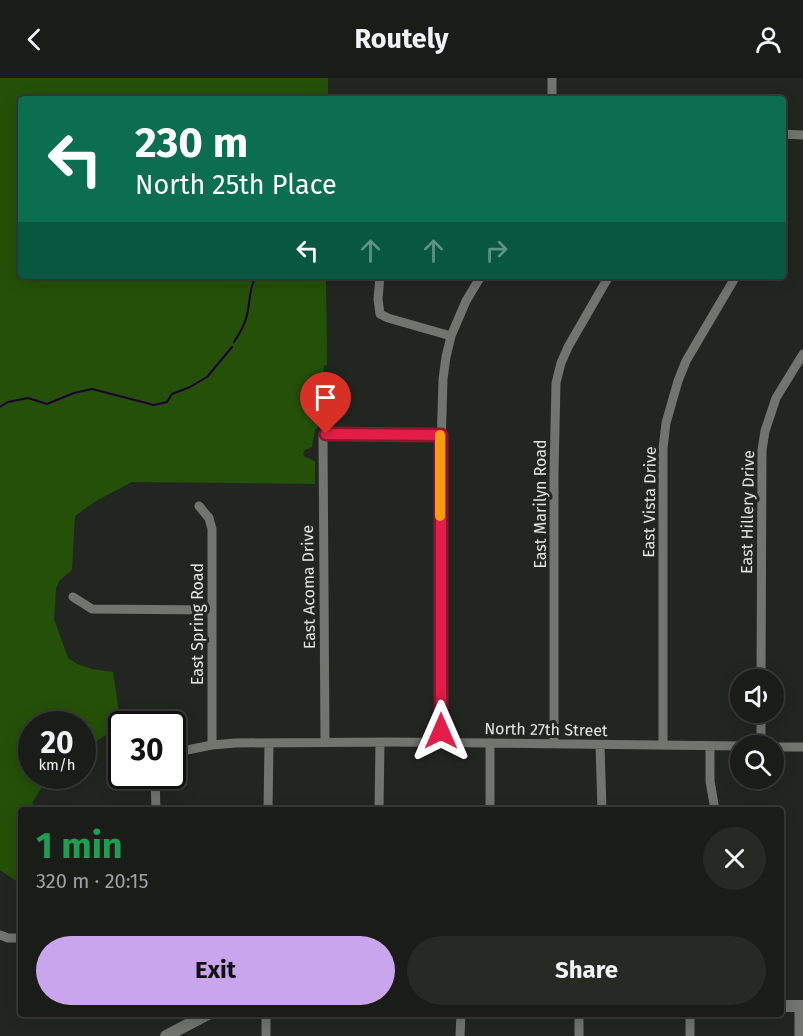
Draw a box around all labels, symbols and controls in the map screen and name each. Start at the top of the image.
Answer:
icon: back [18,23,51,56]
text: Routely [354,23,449,55]
icon: person [752,23,785,56]
text: 230 m [135,118,248,168]
icon: left [36,120,114,198]
text: North 25th Place [135,169,337,201]
icon: left [291,234,324,267]
icon: ahead [354,234,387,267]
icon: ahead [417,234,450,267]
icon: right [480,234,513,267]
pin [300,372,351,434]
icon: arrive [309,381,342,414]
street label: East Marilyn Road [531,439,550,569]
street label: East Vista Drive [639,446,660,558]
street label: East Hillery Drive [737,450,758,574]
street label: East Acoma Drive [298,525,319,649]
street label: East Spring Road [188,563,207,685]
map controls [730,669,784,789]
button: sound [730,669,784,723]
position arrow [409,699,473,763]
speed limit sign: 30 [108,711,186,789]
street label: North 27th Street [484,719,608,740]
text: 20 [40,725,74,761]
button: search [730,735,784,789]
text: km/h [38,756,76,774]
text: 1 min [36,824,123,868]
button: close [703,827,766,890]
text: 320 m · 20:15 [36,869,148,893]
button: Exit [36,936,395,1005]
button: Share [407,936,766,1005]

